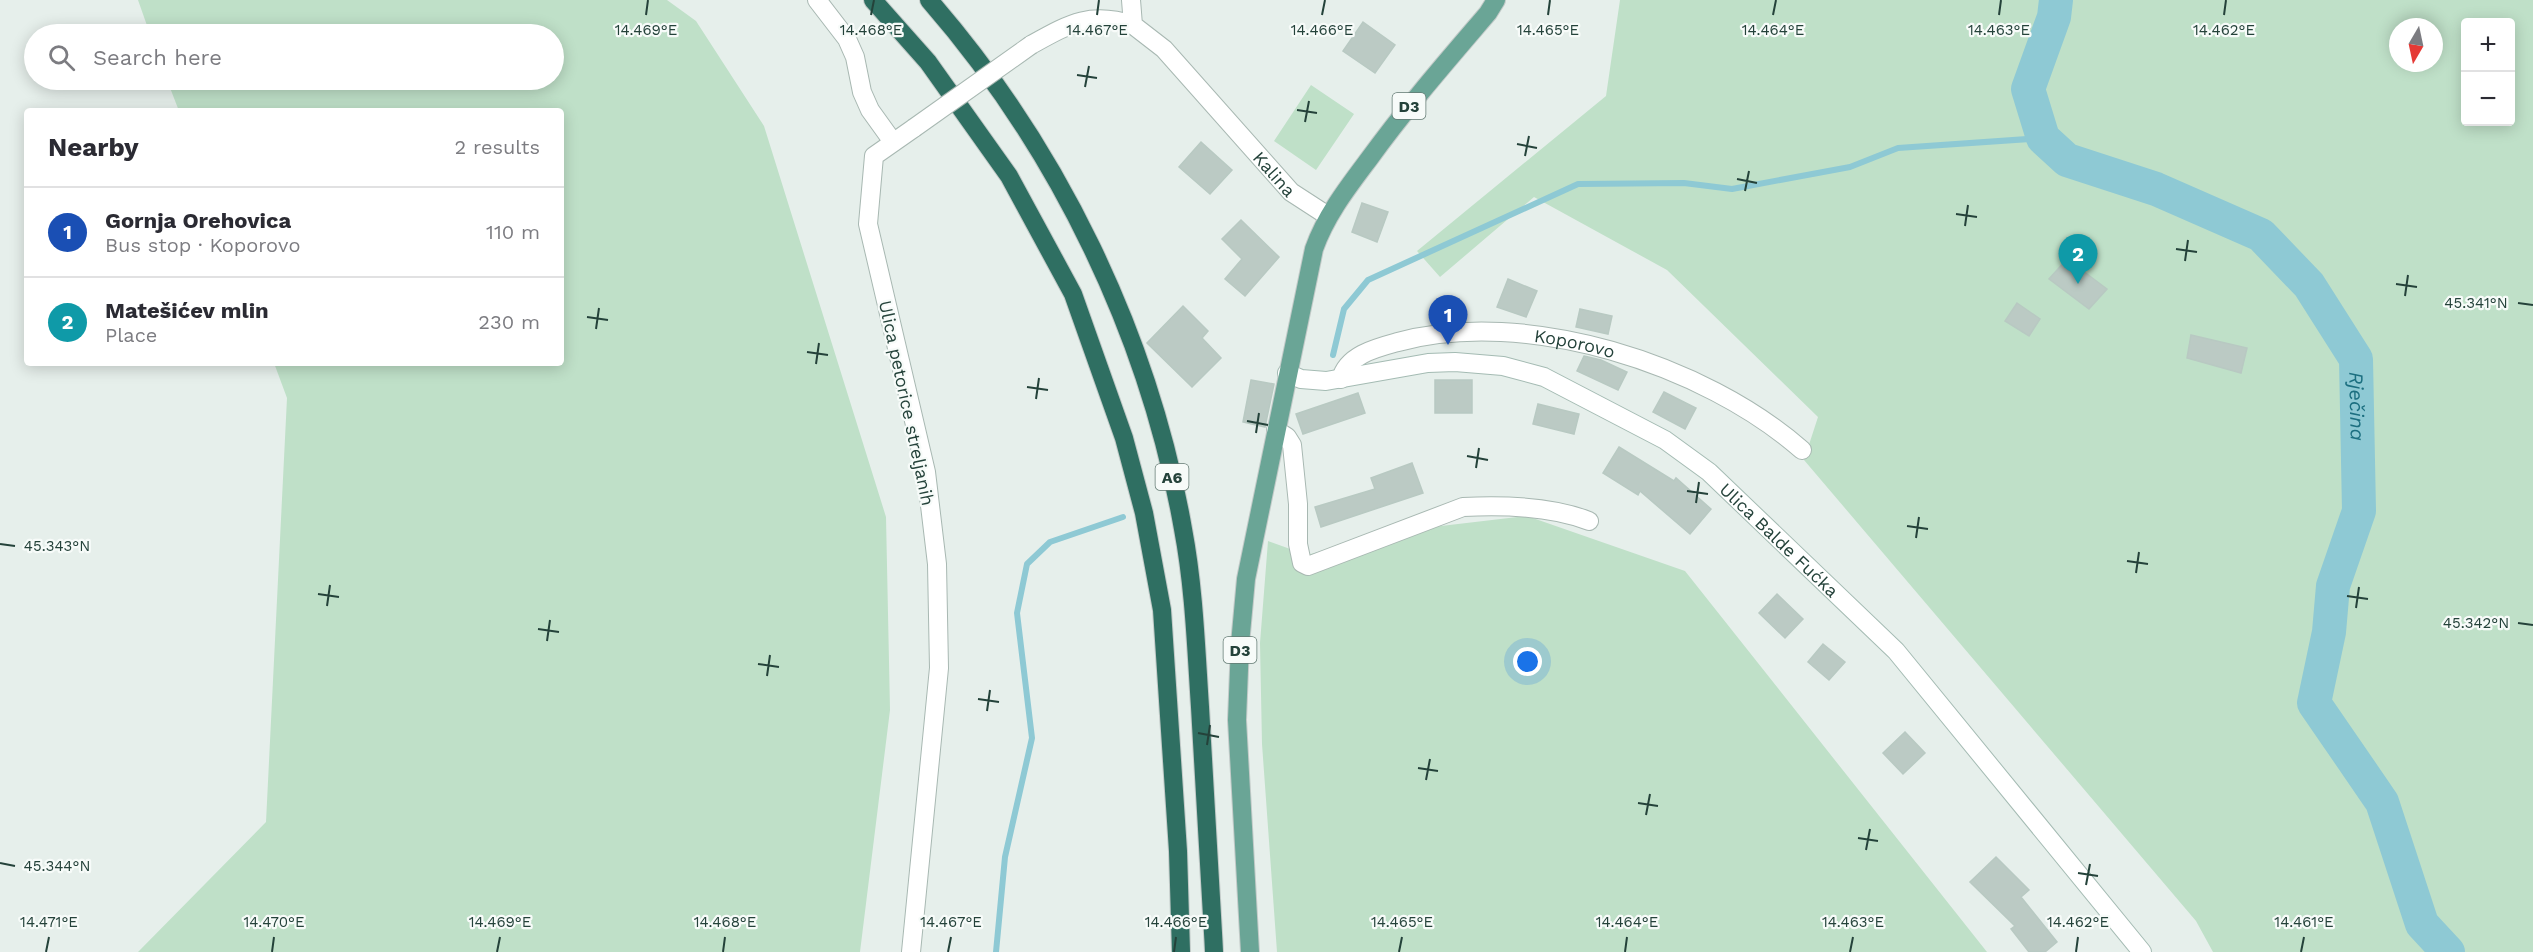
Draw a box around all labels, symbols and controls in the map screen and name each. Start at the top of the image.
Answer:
north arrow [2389,18,2443,72]
map controls [2461,18,2515,126]
button: + [2461,18,2515,72]
text: 14.469°E [615,21,677,39]
text: 14.468°E [840,21,902,39]
text: 14.467°E [1066,21,1128,39]
text: 14.466°E [1291,21,1353,39]
text: 14.465°E [1517,21,1579,39]
text: 14.464°E [1742,21,1804,39]
text: 14.463°E [1968,21,2030,39]
text: 14.462°E [2193,21,2255,39]
search box [24,24,564,90]
icon: search [45,41,78,74]
text: Search here [93,45,222,70]
button: − [2461,72,2515,126]
road number: D3 [1392,93,1426,119]
text: Nearby [48,132,139,162]
text: 2 results [455,135,540,159]
street label: Kalina [1249,147,1300,201]
text: Gornja Orehovica [105,208,291,233]
text: 1 [63,220,72,244]
text: 110 m [486,220,540,244]
text: Bus stop · Koporovo [105,233,300,257]
pin: 2 [2058,234,2098,284]
text: 45.341°N [2444,294,2508,312]
pin: 1 [1428,296,1468,345]
text: Matešićev mlin [105,298,269,323]
street label: Ulica petorice streljanih [875,298,939,508]
text: 2 [62,310,73,334]
text: 230 m [478,310,540,334]
text: Place [105,323,157,347]
street label: Koporovo [1533,324,1618,362]
water label: Rječina [2344,371,2370,441]
road number: A6 [1156,464,1188,490]
street label: Ulica Balde Fućka [1716,478,1843,601]
text: 45.343°N [24,537,90,555]
text: 45.342°N [2443,614,2509,632]
road number: D3 [1224,637,1256,663]
your location [1513,647,1542,676]
text: 45.344°N [24,857,90,875]
text: 14.471°E [20,913,78,931]
text: 14.470°E [243,913,305,931]
text: 14.469°E [469,913,531,931]
text: 14.468°E [694,913,756,931]
text: 14.467°E [920,913,982,931]
text: 14.466°E [1145,913,1207,931]
text: 14.465°E [1371,913,1433,931]
text: 14.464°E [1596,913,1658,931]
text: 14.463°E [1822,913,1884,931]
text: 14.462°E [2047,913,2109,931]
text: 14.461°E [2274,913,2334,931]

